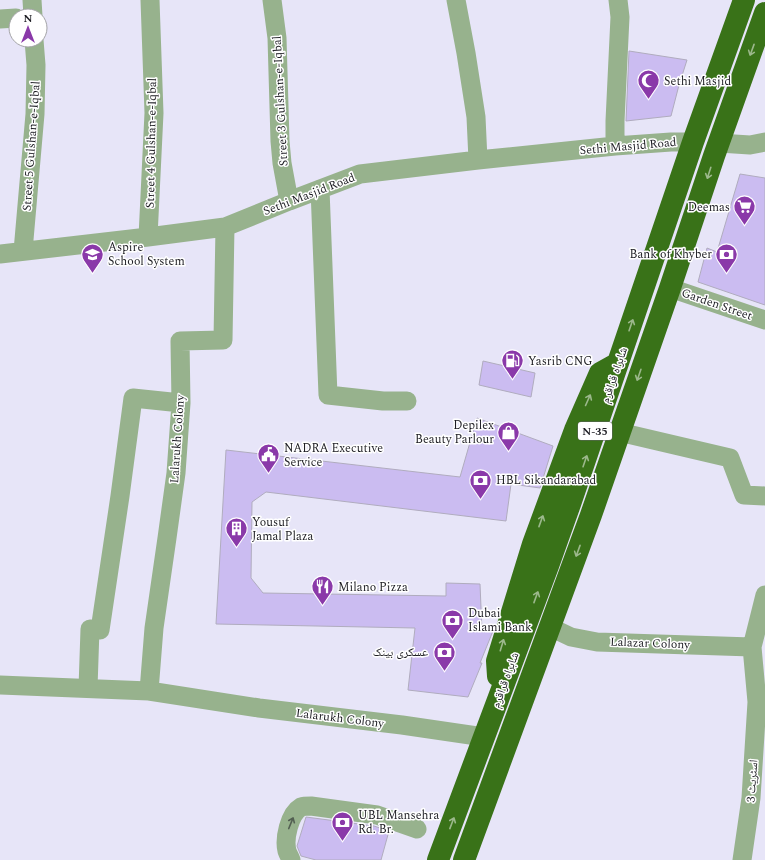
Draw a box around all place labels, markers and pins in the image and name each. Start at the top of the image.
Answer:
mosque icon: Sethi Masjid [636,68,662,101]
place label: Sethi Masjid [664,72,731,91]
supermarket icon: Deemas [732,194,758,227]
place label: Deemas [688,198,730,217]
place label: Aspire School System [108,238,185,271]
school or university icon: Aspire School System [80,241,106,274]
bank icon: Bank of Khyber [714,241,740,274]
place label: Bank of Khyber [630,245,712,264]
fuel station icon: Yasrib CNG [500,348,526,381]
place label: Yasrib CNG [528,352,593,371]
place label: Depilex Beauty Parlour [415,416,494,449]
shop icon: Depilex Beauty Parlour [496,419,522,452]
place label: NADRA Executive Service [284,439,383,472]
public building icon: NADRA Executive Service [256,442,282,475]
bank icon: HBL Sikandarabad [468,467,494,500]
place label: HBL Sikandarabad [496,471,597,490]
place label: Yousuf Jamal Plaza [252,513,314,546]
building icon: Yousuf Jamal Plaza [223,516,249,549]
restaurant icon: Milano Pizza [309,574,335,607]
place label: Milano Pizza [338,578,408,597]
place label: Dubai Islami Bank [468,604,532,637]
bank icon: Dubai Islami Bank [439,607,465,640]
bank icon: عسکری بینک [431,639,457,672]
place label: عسکری بینک [373,643,428,662]
place label: UBL Mansehra Rd. Br. [358,806,439,839]
bank icon: UBL Mansehra Rd. Br. [329,809,355,842]

